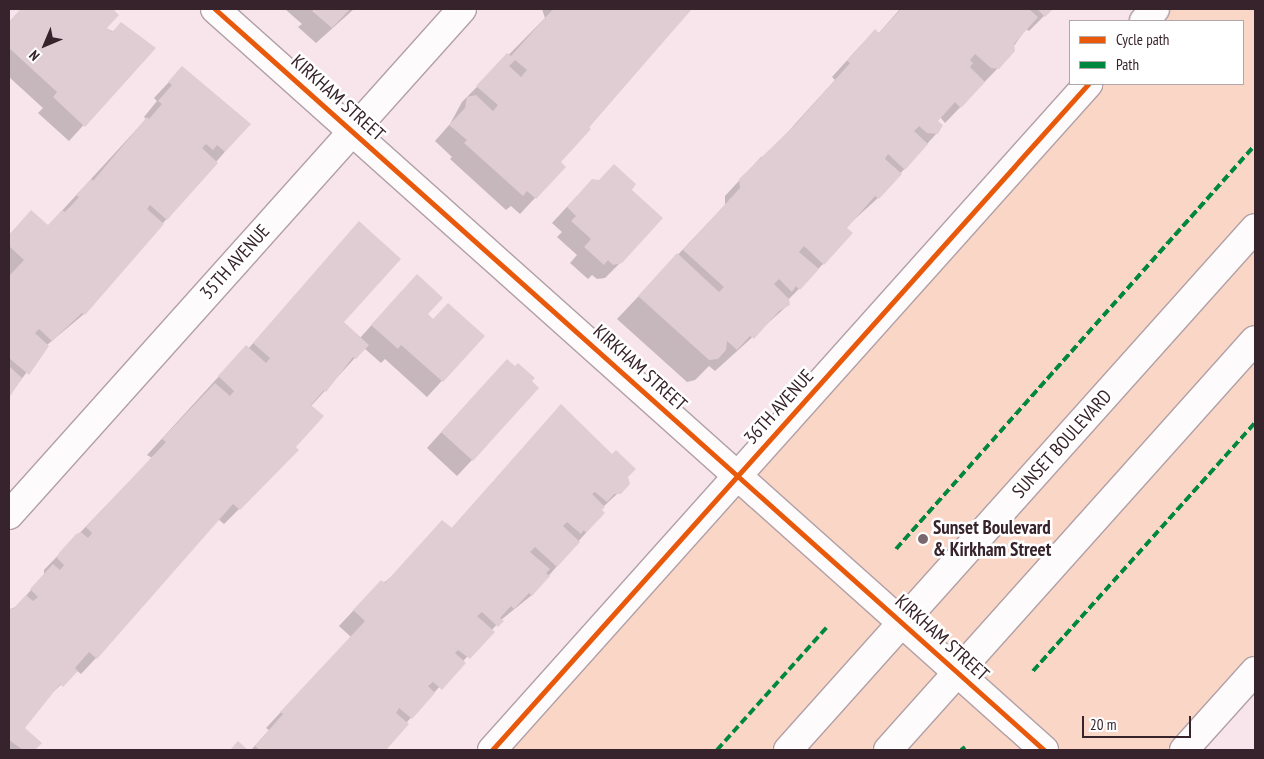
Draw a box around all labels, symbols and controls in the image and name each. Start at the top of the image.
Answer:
north arrow [20,20,70,70]
legend [1069,20,1244,85]
text: Cycle path [1116,30,1169,49]
text: N [25,47,43,65]
street label: KIRKHAM STREET [286,50,390,146]
text: Path [1116,55,1139,74]
street label: 35TH AVENUE [195,220,275,304]
street label: KIRKHAM STREET [588,320,692,416]
street label: 36TH AVENUE [739,365,819,449]
street label: SUNSET BOULEVARD [1007,385,1117,503]
place label: Sunset Boulevard & Kirkham Street [933,517,1051,561]
marker: Sunset Boulevard & Kirkham Street [917,533,929,545]
street label: KIRKHAM STREET [890,590,994,686]
scale bar [1084,706,1193,738]
text: 20 m [1090,715,1116,734]

